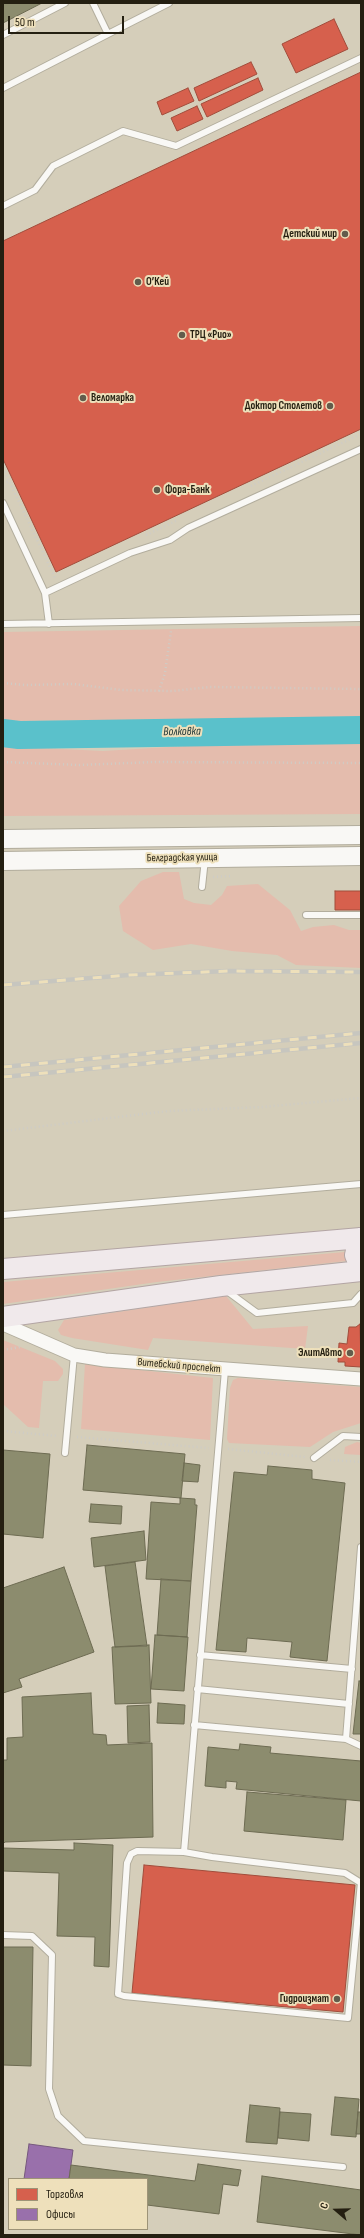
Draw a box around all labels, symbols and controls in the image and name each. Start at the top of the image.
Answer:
scale bar [10,8,126,34]
text: 50 m [15,15,35,30]
place label: Детский мир [283,227,337,241]
marker: Детский мир [340,229,350,239]
place label: О’Кей [146,275,169,289]
marker: О’Кей [133,277,143,287]
place label: ТРЦ «Рио» [190,328,232,342]
marker: ТРЦ «Рио» [177,330,187,340]
place label: Веломарка [91,391,134,405]
marker: Веломарка [78,393,88,403]
place label: Доктор Столетов [245,399,322,413]
marker: Доктор Столетов [325,401,335,411]
place label: Фора-Банк [165,483,210,497]
marker: Фора-Банк [152,485,162,495]
water label: Волковка [163,724,201,740]
street label: Белградская улица [146,851,218,865]
place label: ЭлитАвто [298,1346,342,1360]
marker: ЭлитАвто [345,1348,355,1358]
street label: Витебский проспект [137,1356,221,1376]
place label: Гидроизмат [280,1992,329,2006]
marker: Гидроизмат [332,1994,342,2004]
legend [8,2178,148,2230]
text: Торговля [46,2187,83,2202]
north arrow [316,2190,356,2230]
text: С [317,2201,331,2211]
text: Офисы [46,2207,75,2222]

